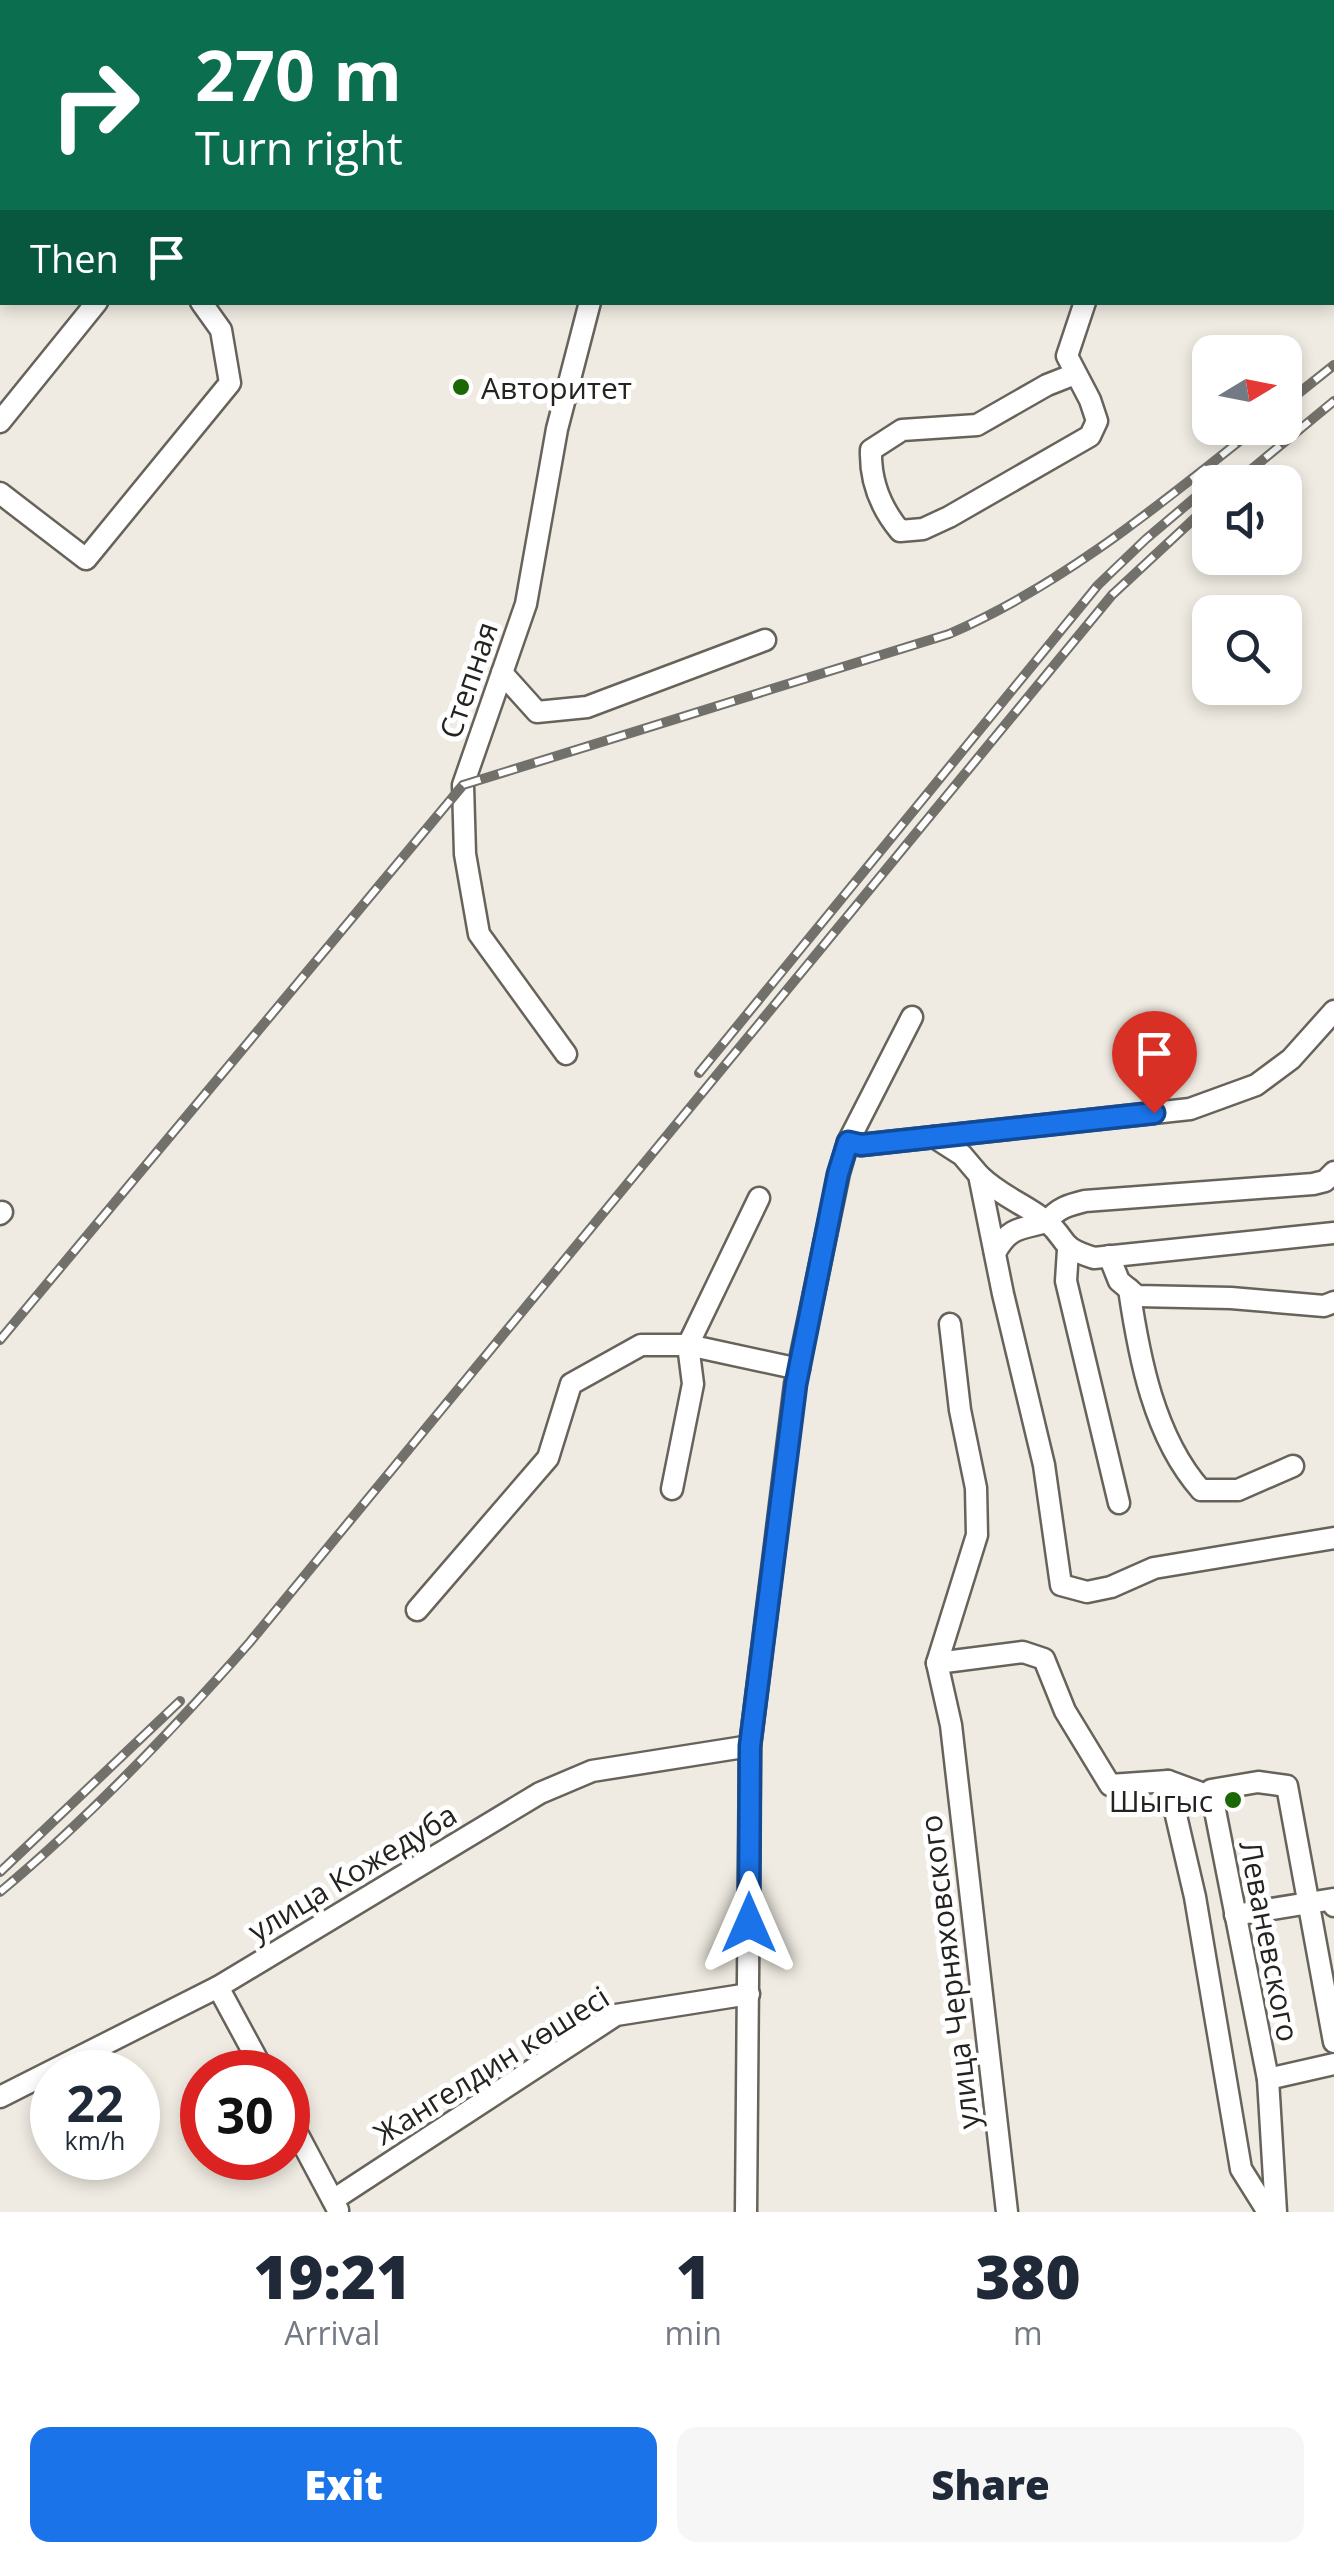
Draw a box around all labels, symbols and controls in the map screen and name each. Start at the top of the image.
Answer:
text: 270 m [195,26,402,122]
icon: right [30,40,160,170]
text: Turn right [195,117,403,178]
icon: arrive [139,230,194,285]
text: Then [30,232,119,284]
north arrow [1192,335,1302,445]
map controls [1192,335,1302,705]
place label: Авторитет [481,367,632,408]
marker: Авторитет [450,376,472,398]
button: sound [1192,465,1302,575]
button: search [1192,595,1302,705]
street label: Степная [429,616,507,744]
pin [1112,1011,1197,1114]
icon: arrive [1127,1026,1182,1081]
place label: Шыгыс [1109,1780,1213,1821]
marker: Шыгыс [1222,1789,1244,1811]
street label: улица Кожедуба [240,1794,464,1950]
street label: улица Черняховского [909,1813,989,2131]
street label: Леваневского [1230,1837,1310,2045]
position arrow [697,1871,801,1975]
street label: Жангелдин көшесі [366,1976,616,2154]
speed limit sign: 30 [180,2050,310,2180]
text: 22 [66,2069,124,2137]
text: km/h [65,2123,125,2157]
text: 19:21 [253,2235,411,2317]
text: 1 [676,2235,711,2317]
text: 380 [975,2235,1081,2317]
text: Arrival [284,2311,380,2354]
text: min [665,2311,722,2354]
text: m [1013,2311,1043,2354]
button: Exit [30,2427,657,2542]
button: Share [677,2427,1304,2542]

